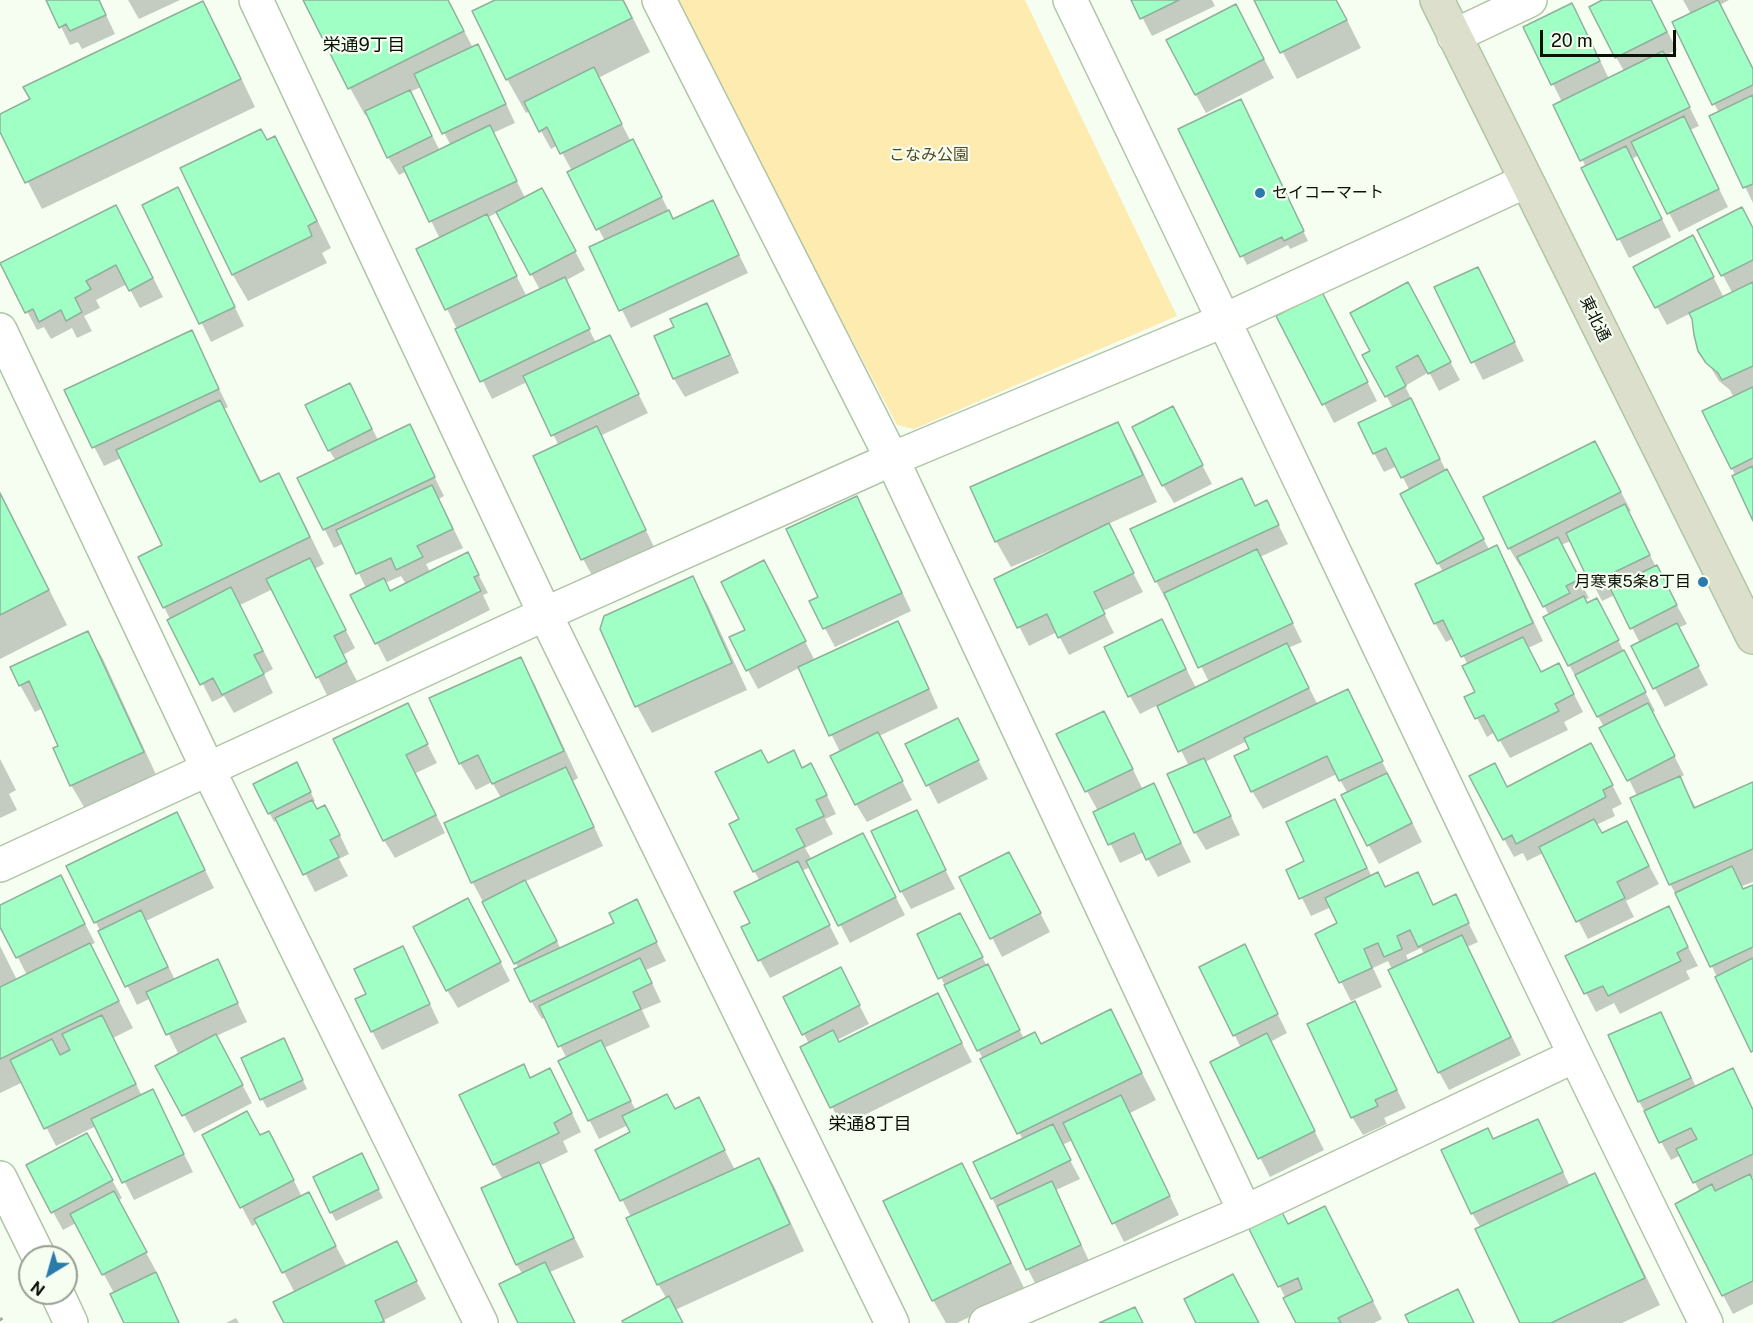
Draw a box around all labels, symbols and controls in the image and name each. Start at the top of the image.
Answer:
scale bar [1543,18,1680,56]
text: 20 m [1551,30,1593,51]
district label: 栄通9丁目 [322,34,406,56]
park label: こなみ公園 [889,145,969,165]
place label: セイコーマート [1272,183,1384,203]
marker: セイコーマート [1253,186,1267,200]
street label: 東北通 [1576,293,1614,345]
place label: 月寒東5条8丁目 [1574,572,1691,592]
marker: 月寒東5条8丁目 [1696,575,1710,589]
district label: 栄通8丁目 [828,1113,912,1135]
north arrow [18,1245,78,1305]
text: N [27,1277,49,1300]

